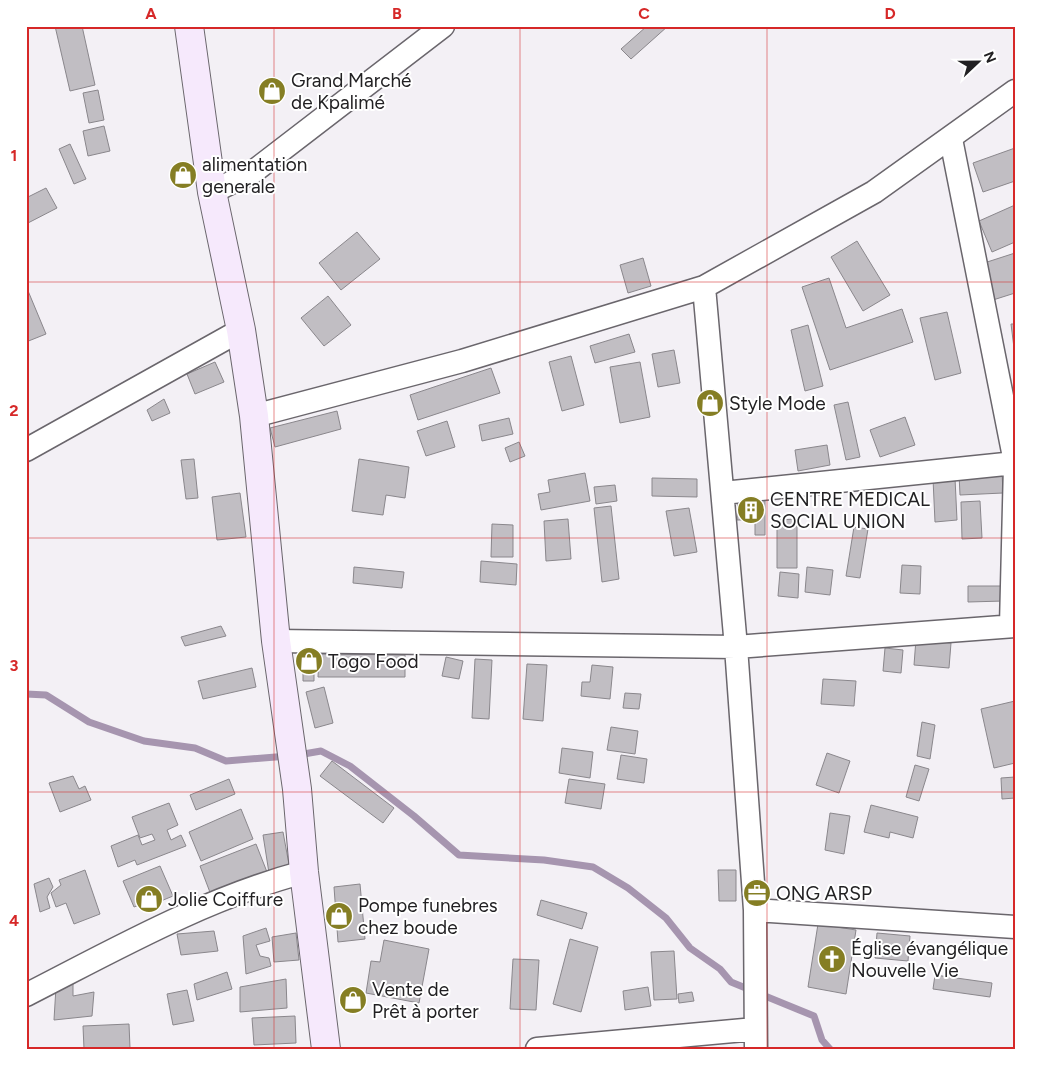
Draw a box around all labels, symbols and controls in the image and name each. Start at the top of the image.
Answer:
text: A [145,4,157,23]
text: B [392,4,402,23]
text: C [638,4,650,23]
text: D [884,4,896,23]
north arrow [954,38,1004,88]
text: N [980,49,999,66]
place label: Grand Marché de Kpalimé [291,69,411,114]
shop icon: Grand Marché de Kpalimé [257,76,287,106]
text: 1 [11,146,17,165]
place label: alimentation generale [202,153,307,198]
shop icon: alimentation generale [168,160,198,190]
shop icon: Style Mode [695,388,725,418]
place label: Style Mode [729,392,826,415]
text: 2 [9,401,19,420]
place label: CENTRE MEDICAL SOCIAL UNION [770,488,930,533]
building icon: CENTRE MEDICAL SOCIAL UNION [736,495,766,525]
shop icon: Togo Food [294,646,324,676]
place label: Togo Food [328,650,419,673]
text: 3 [10,656,19,675]
office icon: ONG ARSP [742,878,772,908]
place label: ONG ARSP [776,882,872,905]
shop icon: Jolie Coiffure [134,884,164,914]
place label: Jolie Coiffure [168,888,283,911]
place label: Pompe funebres chez boude [358,894,498,939]
shop icon: Pompe funebres chez boude [324,901,354,931]
text: 4 [9,911,19,930]
place label: Église évangélique Nouvelle Vie [851,937,1008,982]
church icon: Église évangélique Nouvelle Vie [817,944,847,974]
place label: Vente de Prêt à porter [372,978,479,1023]
shop icon: Vente de Prêt à porter [338,985,368,1015]

